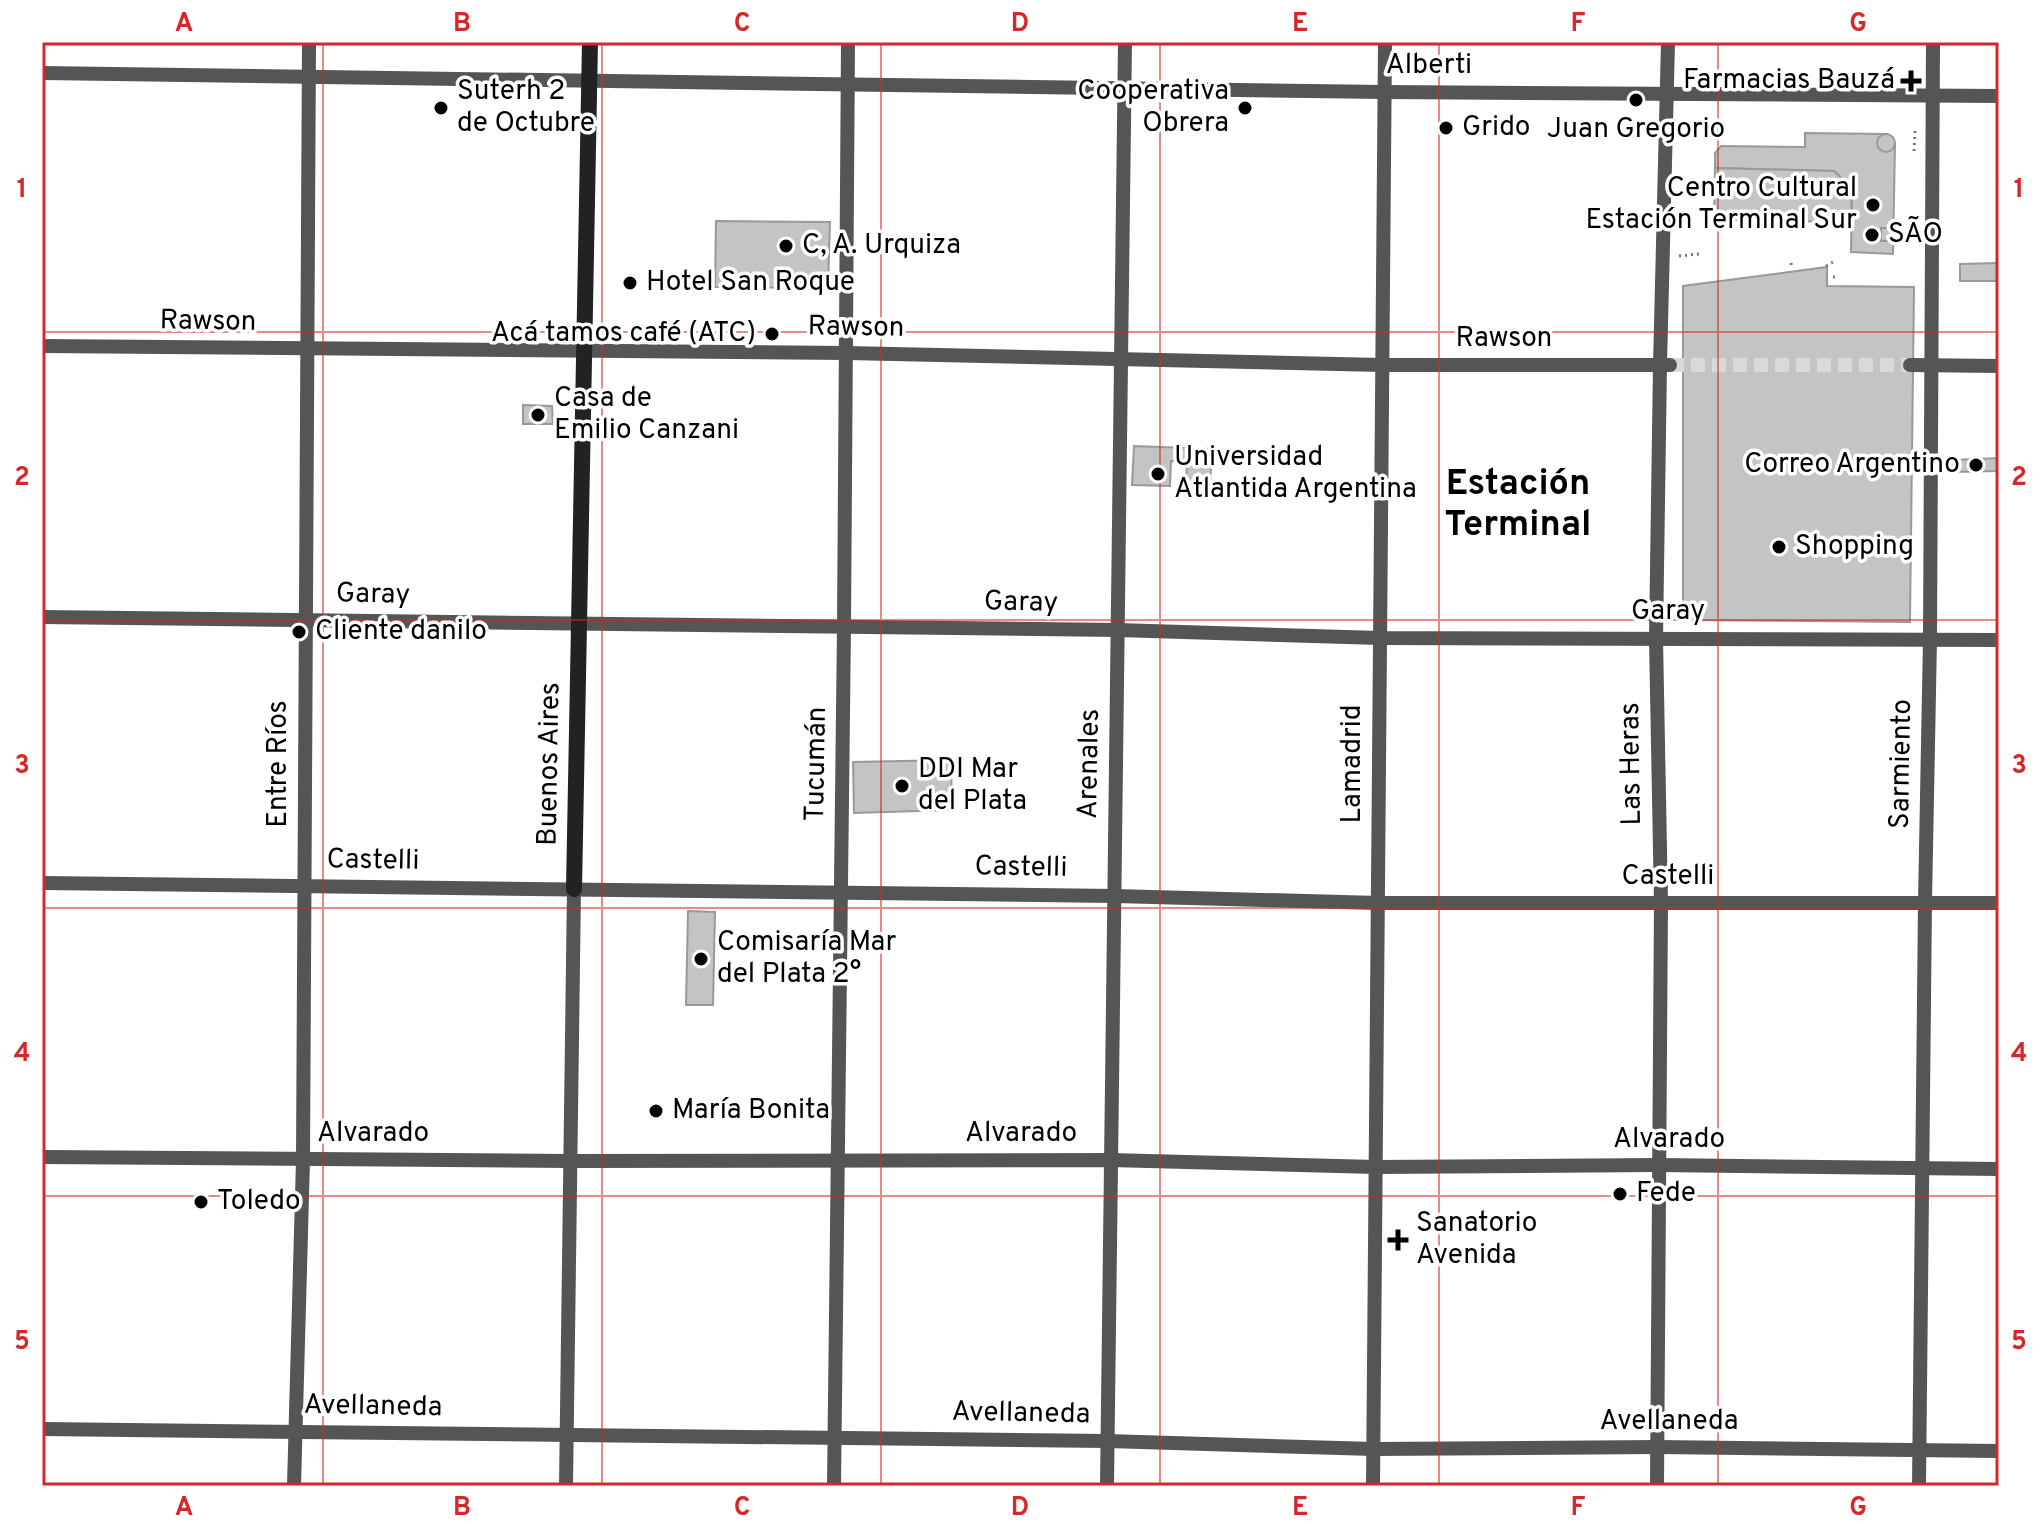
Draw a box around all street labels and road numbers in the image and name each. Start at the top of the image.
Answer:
street label: Alberti [1386,48,1472,84]
street label: Rawson [159,303,257,341]
street label: Rawson [807,309,905,347]
street label: Rawson [1456,321,1552,357]
street label: Garay [336,576,410,614]
street label: Garay [984,584,1058,622]
street label: Garay [1631,594,1705,630]
street label: Buenos Aires [531,682,569,846]
street label: Sarmiento [1883,699,1921,829]
street label: Entre Ríos [261,700,297,828]
street label: Las Heras [1613,702,1651,826]
street label: Lamadrid [1335,704,1371,824]
street label: Tucumán [798,706,836,822]
street label: Arenales [1071,708,1109,820]
street label: Castelli [326,842,420,880]
street label: Castelli [974,849,1068,887]
street label: Castelli [1622,859,1714,895]
street label: Alvarado [317,1116,429,1152]
street label: Alvarado [965,1116,1077,1152]
street label: Alvarado [1613,1122,1725,1158]
street label: Avellaneda [303,1388,443,1426]
street label: Avellaneda [951,1395,1091,1433]
street label: Avellaneda [1600,1404,1738,1440]

